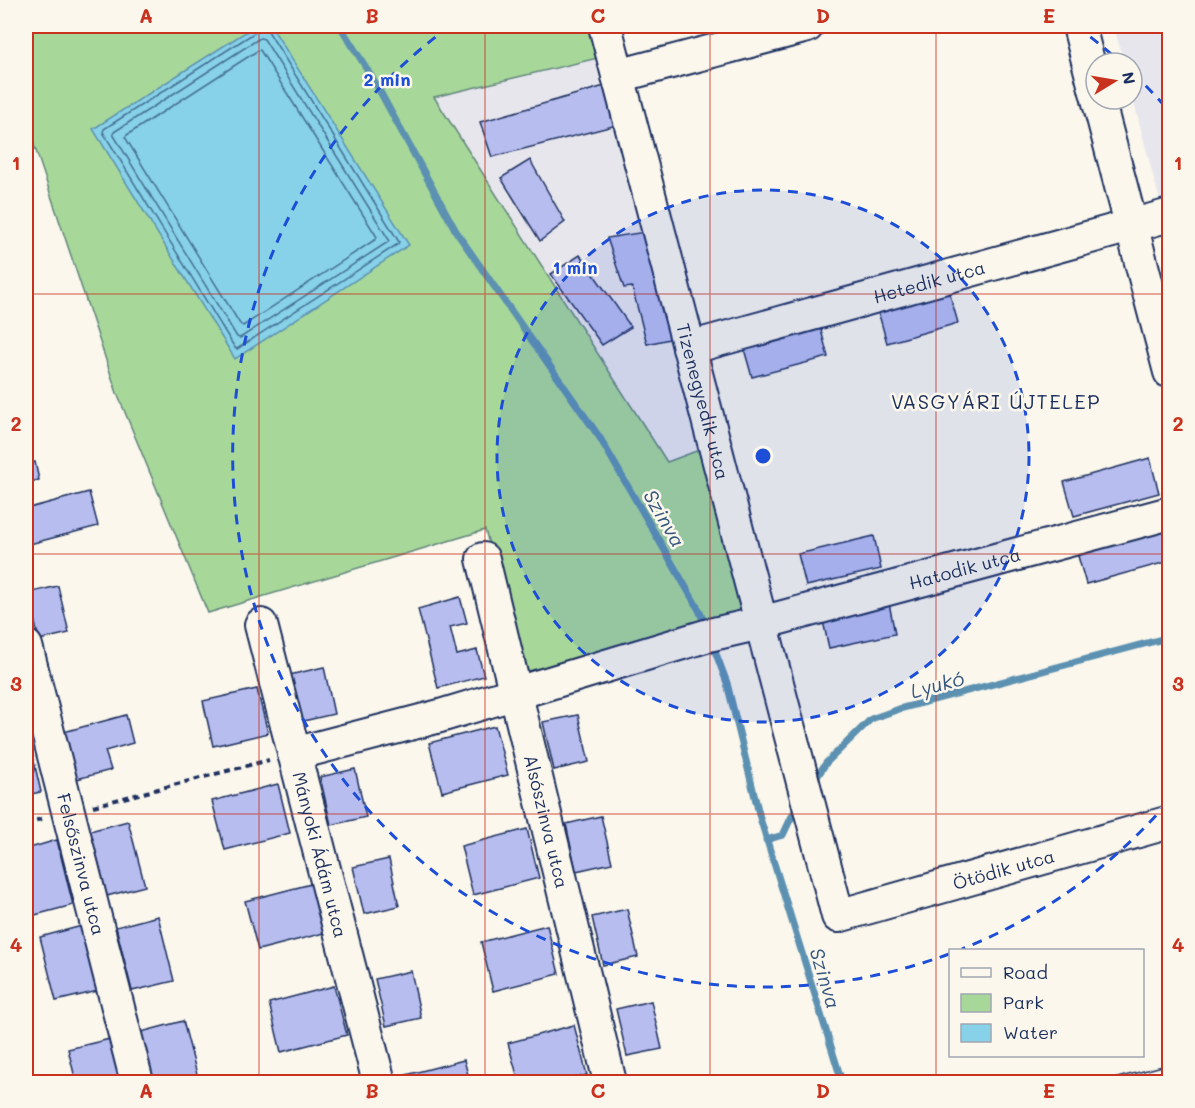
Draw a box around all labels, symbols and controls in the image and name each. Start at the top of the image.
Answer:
text: A [139,2,153,28]
text: B [365,2,379,28]
text: C [591,2,606,28]
text: D [816,2,830,28]
text: E [1043,2,1055,28]
north arrow [1084,51,1144,111]
text: 2 min [363,67,411,91]
text: N [1118,70,1141,86]
text: 1 [12,149,20,175]
text: 1 [1174,149,1182,175]
text: 1 min [552,255,598,279]
street label: Hetedik utca [870,255,988,309]
street label: Tizenegyedik utca [671,321,735,482]
district label: VASGYÁRI ÚJTELEP [891,388,1101,414]
text: 2 [10,410,22,436]
text: 2 [1172,410,1184,436]
centre of rings [753,446,773,466]
water label: Szinva [638,484,692,552]
street label: Hatodik utca [906,542,1023,595]
water label: Lyukó [907,664,967,704]
text: 3 [10,670,22,696]
text: 3 [1172,670,1184,696]
street label: Alsószinva utca [519,752,575,891]
street label: Mányoki Ádám utca [287,769,353,940]
street label: Felsőszinva utca [52,791,111,938]
street label: Ötödik utca [950,843,1057,895]
text: 4 [10,931,23,957]
text: 4 [1172,931,1185,957]
water label: Szinva [804,944,848,1012]
legend [949,949,1144,1057]
text: Road [1003,960,1048,984]
text: Park [1003,990,1044,1014]
text: Water [1003,1020,1058,1044]
text: A [139,1077,153,1103]
text: B [365,1077,379,1103]
text: C [591,1077,606,1103]
text: D [816,1077,830,1103]
text: E [1043,1077,1055,1103]

